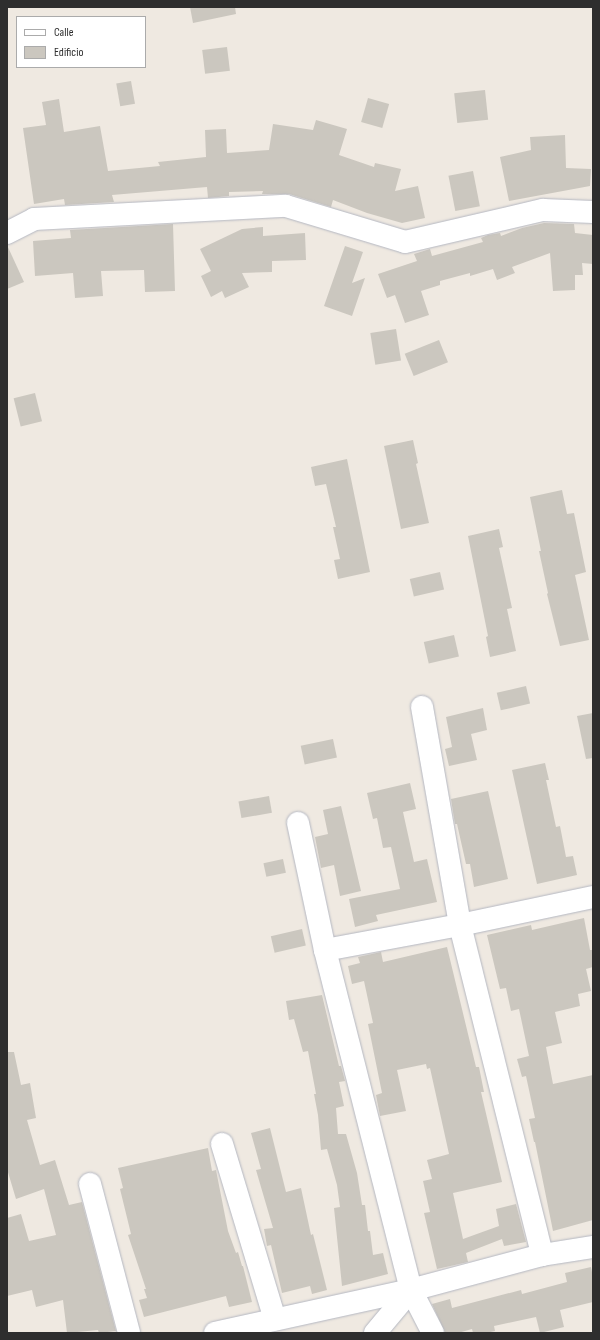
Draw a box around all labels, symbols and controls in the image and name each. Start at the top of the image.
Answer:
legend [16,16,146,68]
text: Calle [54,25,74,40]
text: Edificio [54,45,83,60]

